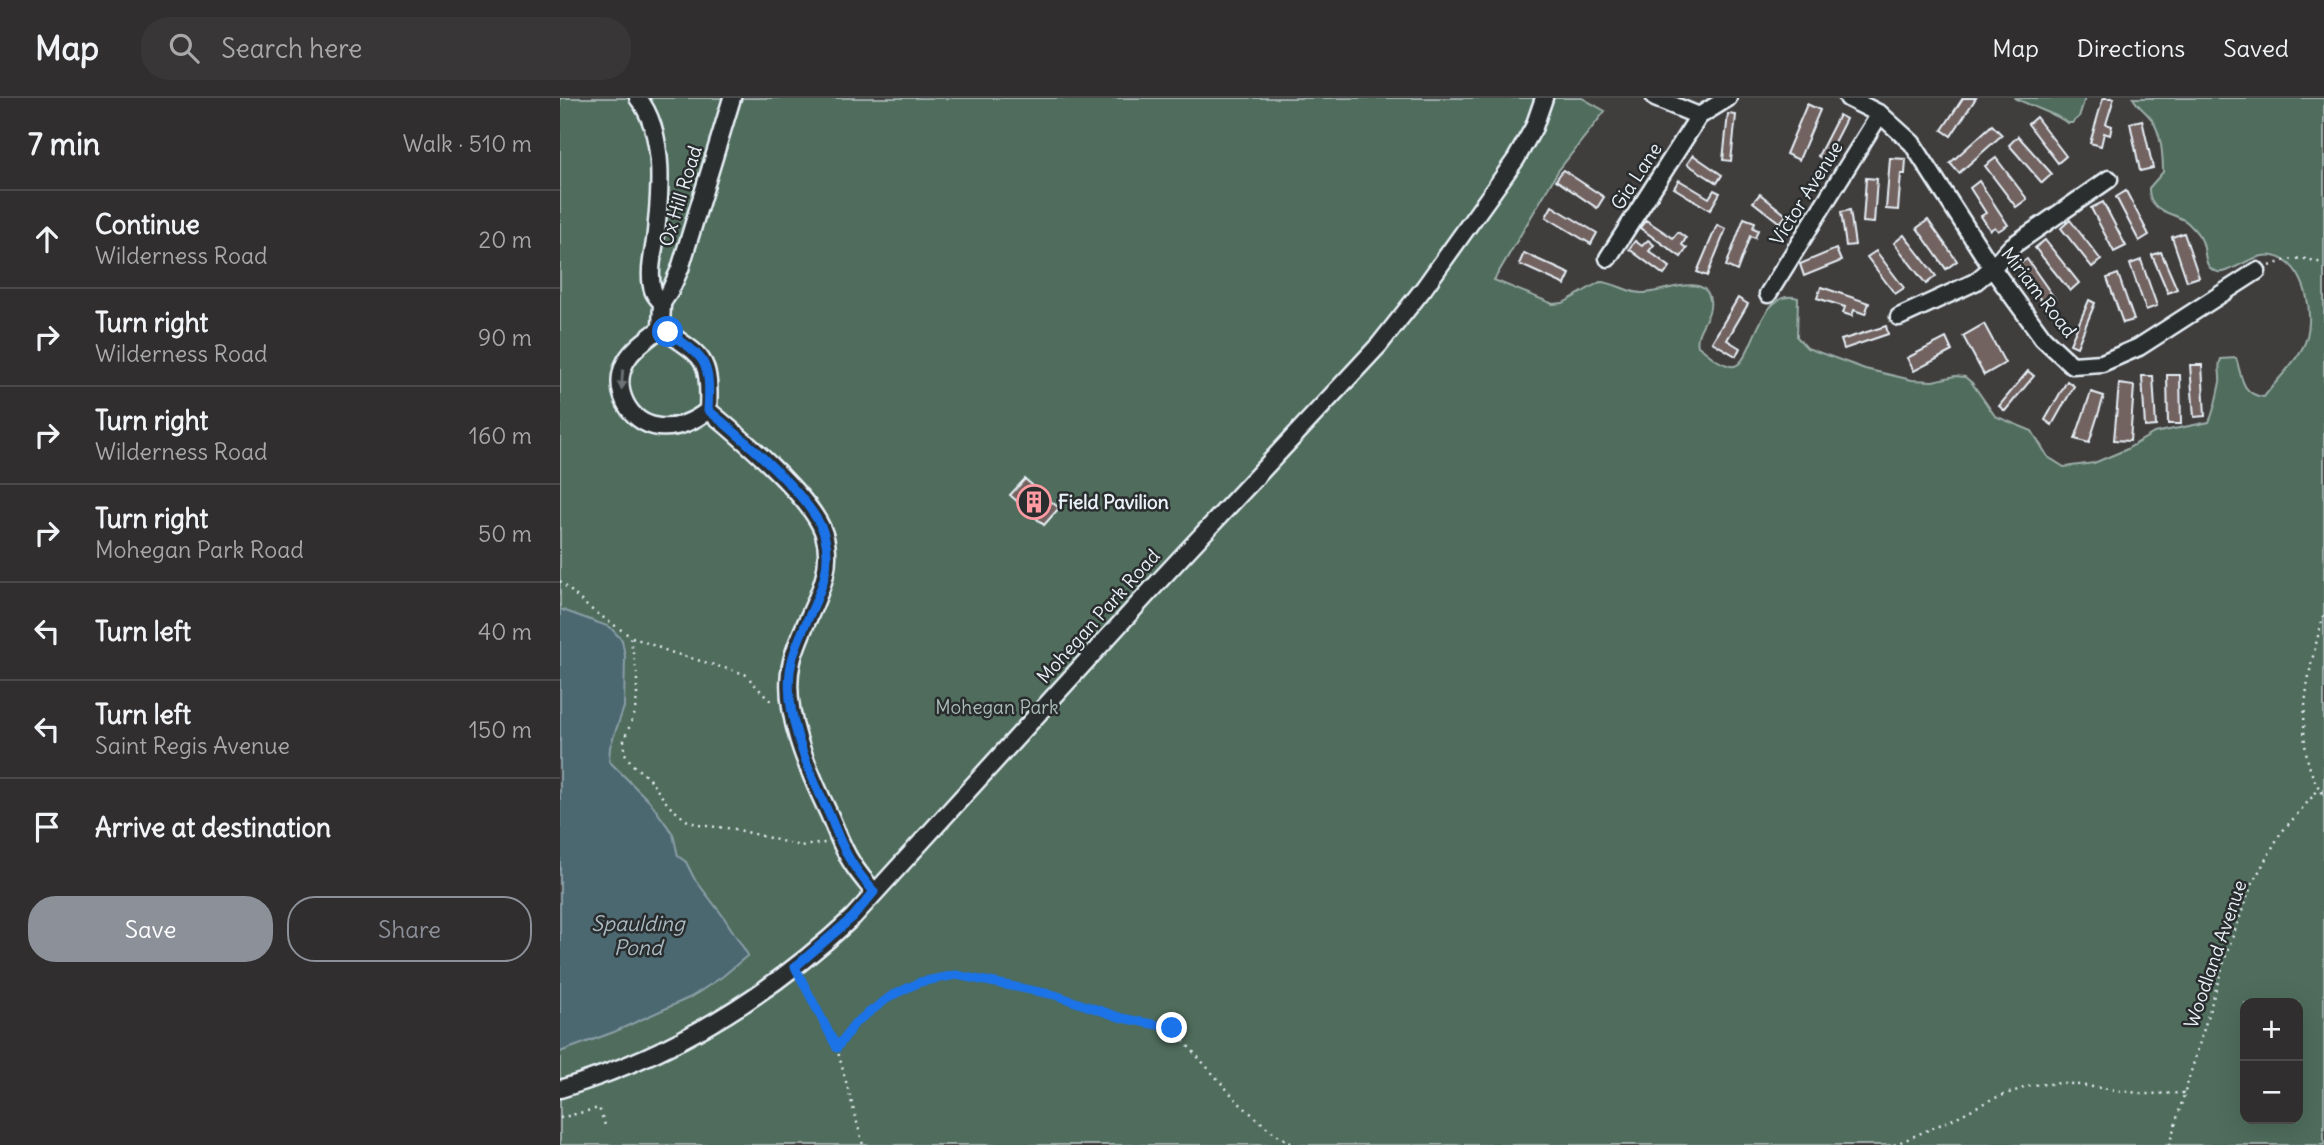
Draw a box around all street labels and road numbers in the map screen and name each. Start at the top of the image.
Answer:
street label: Victor Avenue [1764,136,1848,250]
street label: Gia Lane [1605,138,1667,214]
street label: Ox Hill Road [653,143,707,249]
street label: Miriam Road [1996,242,2082,342]
street label: Mohegan Park Road [1031,544,1165,688]
street label: Woodland Avenue [2178,877,2252,1031]

